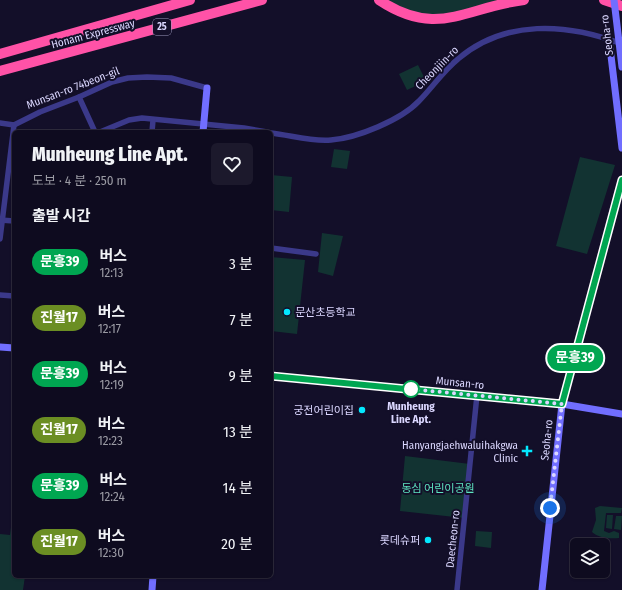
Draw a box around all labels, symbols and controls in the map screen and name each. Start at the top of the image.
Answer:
street label: Seoha-ro [598,14,616,56]
street label: Honam Expressway [50,17,136,51]
road number: 25 [153,19,171,35]
street label: Cheonjiin-ro [413,44,461,92]
street label: Munsan-ro 74beon-gil [25,64,121,112]
text: Munheung Line Apt. [32,143,188,166]
button: heart [211,143,253,185]
text: 도보 · 4 분 · 250 m [32,173,126,188]
text: 출발 시간 [32,207,90,225]
text: 버스 [100,247,127,265]
text: 문흥39 [40,253,80,270]
text: 3 분 [229,255,253,273]
text: 12:13 [100,265,123,280]
text: 버스 [98,303,125,321]
place label: 문산초등학교 [295,306,356,319]
marker: 문산초등학교 [282,307,292,317]
text: 진월17 [40,309,78,326]
text: 7 분 [230,311,253,329]
text: 12:17 [98,321,121,336]
line badge: 문흥39 [547,345,603,371]
text: 문흥39 [555,349,595,366]
text: 버스 [100,359,127,377]
text: 문흥39 [40,365,80,382]
text: 9 분 [228,367,253,385]
street label: Munsan-ro [435,374,485,392]
text: 12:19 [100,377,124,392]
marker: Munheung Line Apt. [402,380,420,398]
place label: Munheung Line Apt. [387,400,435,426]
place label: 궁전어린이집 [293,404,354,417]
marker: 궁전어린이집 [357,405,367,415]
text: 버스 [98,415,125,433]
street label: Seoha-ro [538,419,556,461]
text: 진월17 [40,421,78,438]
text: 13 분 [223,423,253,441]
text: 12:23 [98,433,123,448]
place label: Hanyangjaehwaluihakgwa Clinic [402,439,518,465]
marker: Hanyangjaehwaluihakgwa Clinic [521,445,533,457]
text: 버스 [100,471,127,489]
text: 문흥39 [40,477,80,494]
text: 14 분 [223,479,253,497]
park label: 동심 어린이공원 [401,482,475,495]
text: 12:24 [100,489,125,504]
your location [540,498,560,518]
street label: Daecheon-ro [444,509,463,569]
text: 버스 [98,527,125,545]
text: 진월17 [40,533,78,550]
place label: 롯데슈퍼 [380,534,420,547]
text: 20 분 [221,535,253,553]
marker: 롯데슈퍼 [423,535,433,545]
map controls [570,538,610,578]
button: layers [570,538,610,578]
text: 12:30 [98,545,124,560]

